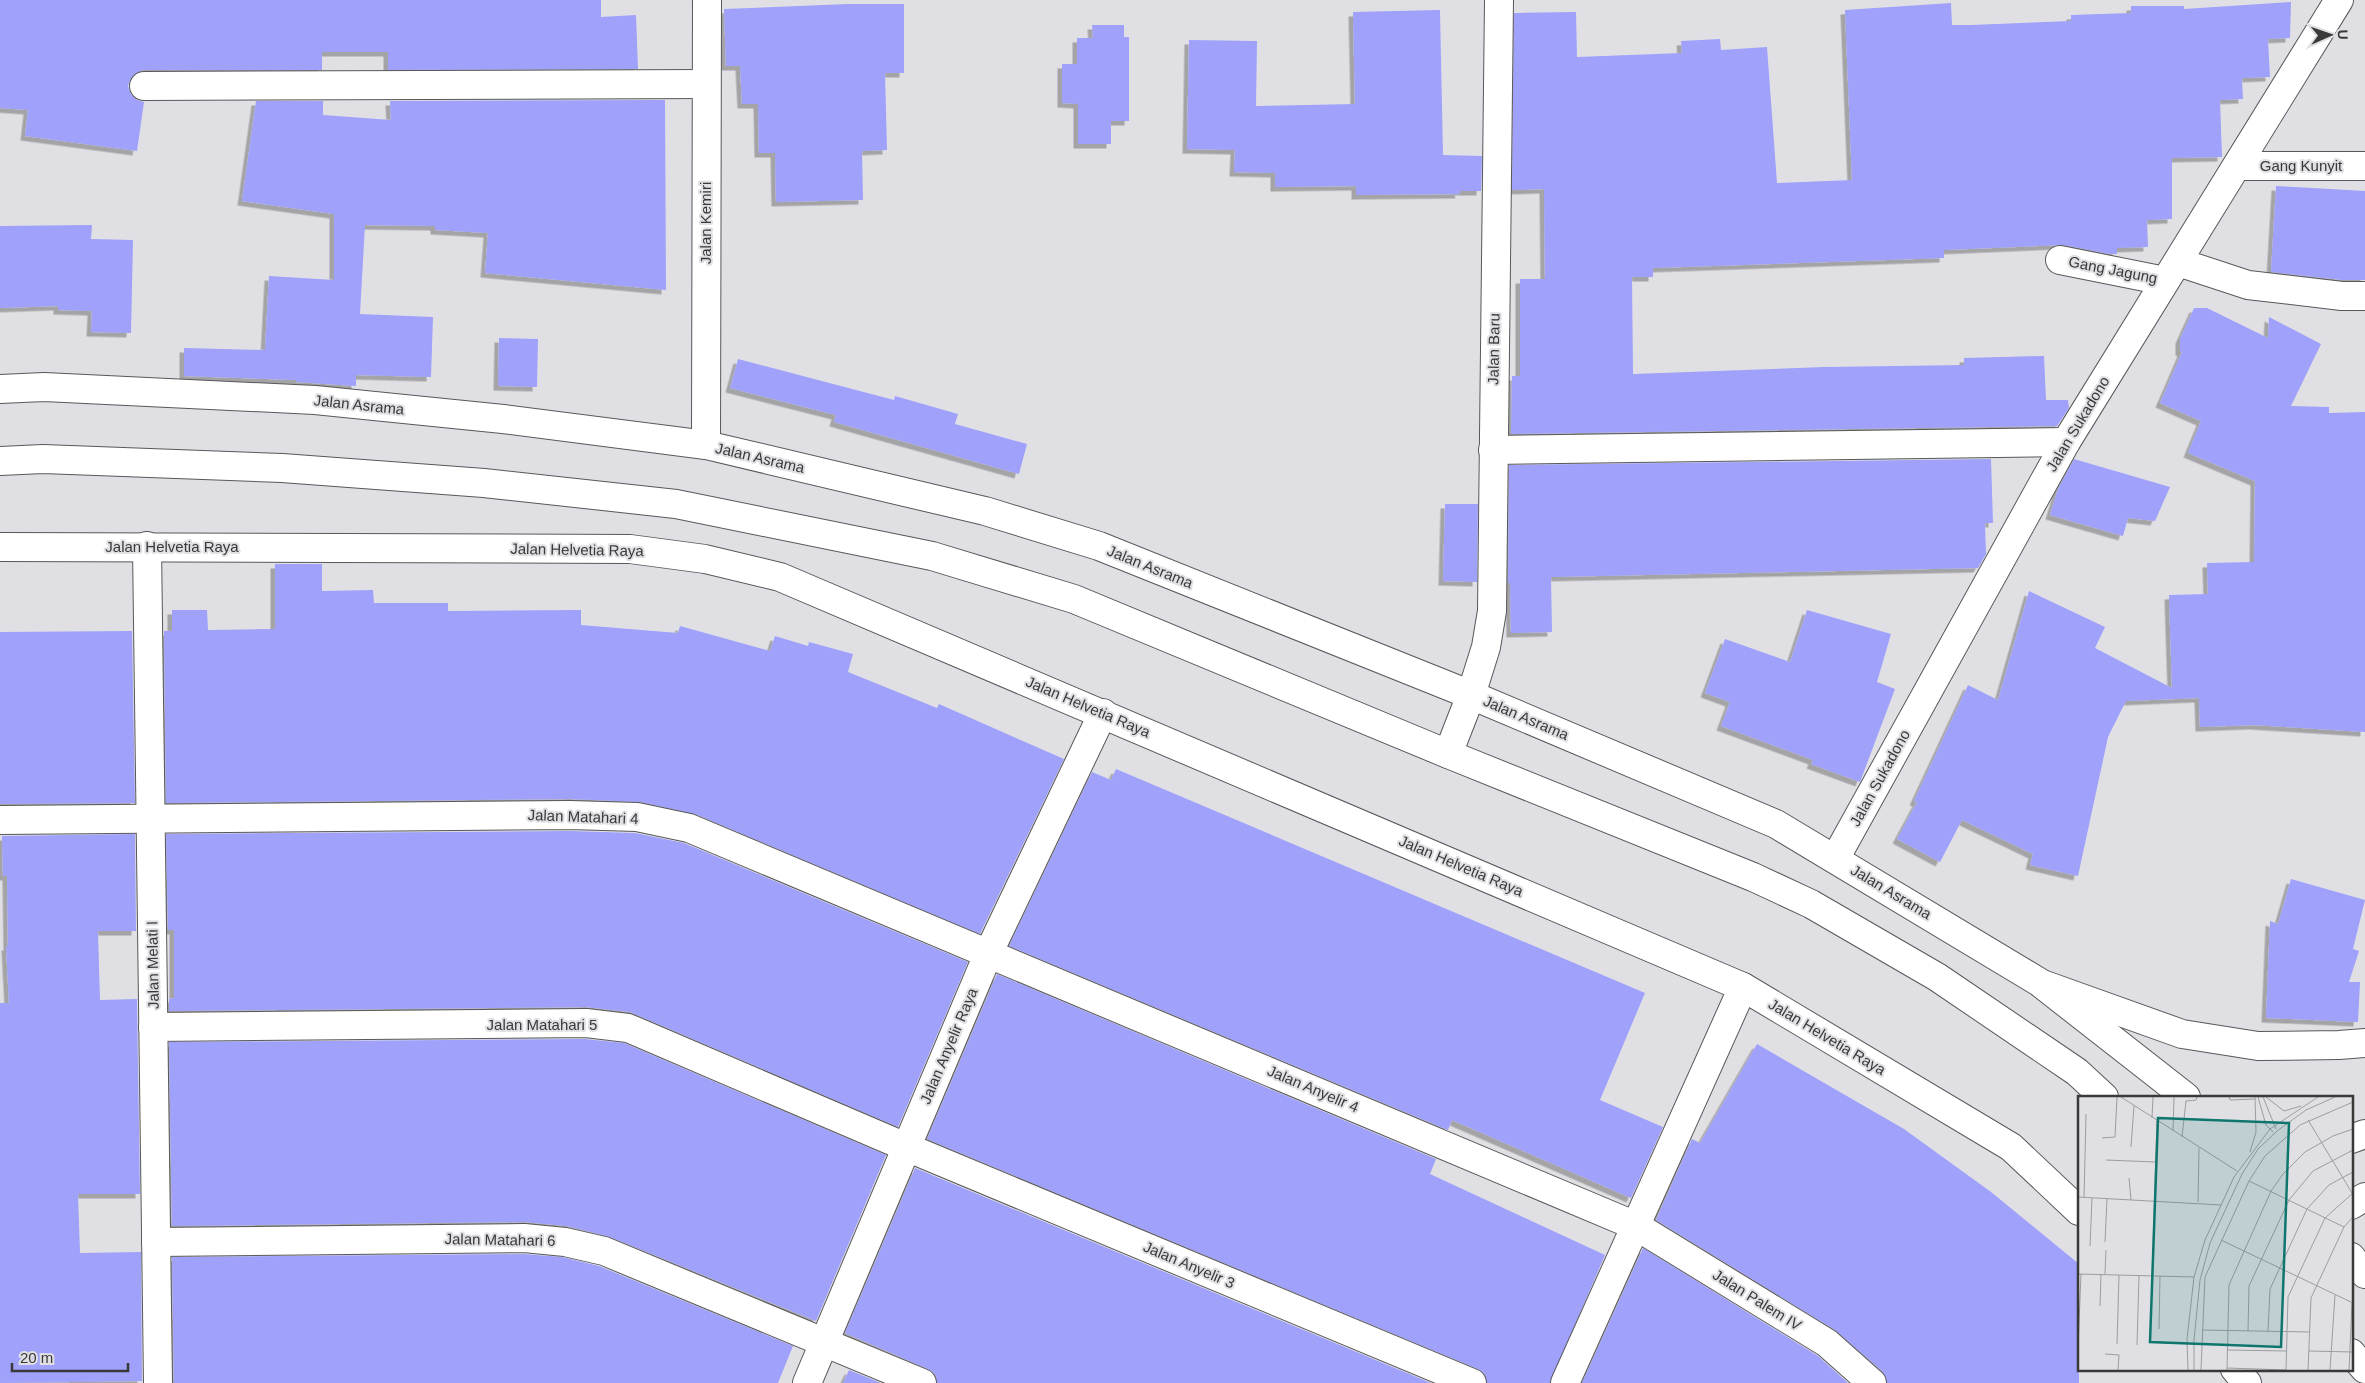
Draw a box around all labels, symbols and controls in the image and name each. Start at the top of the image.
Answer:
north arrow [2305,10,2355,60]
text: U [2335,29,2351,40]
street label: Gang Kunyit [2260,157,2343,174]
street label: Jalan Kemiri [697,182,714,264]
street label: Gang Jagung [2067,253,2159,286]
street label: Jalan Baru [1484,313,1503,385]
street label: Jalan Sukadono [2043,373,2113,474]
street label: Jalan Asrama [313,391,406,418]
street label: Jalan Asrama [714,439,807,476]
street label: Jalan Helvetia Raya [105,538,239,555]
street label: Jalan Helvetia Raya [510,540,645,559]
street label: Jalan Asrama [1105,542,1196,592]
street label: Jalan Helvetia Raya [1023,673,1154,741]
street label: Jalan Asrama [1481,692,1572,743]
street label: Jalan Sukadono [1846,727,1913,829]
street label: Jalan Matahari 4 [527,806,639,827]
street label: Jalan Helvetia Raya [1396,832,1527,900]
street label: Jalan Asrama [1848,861,1935,923]
street label: Jalan Melati I [143,921,162,1009]
street label: Jalan Anyelir Raya [916,985,981,1106]
street label: Jalan Helvetia Raya [1766,995,1889,1079]
street label: Jalan Matahari 5 [487,1016,597,1033]
street label: Jalan Anyelir 4 [1265,1062,1361,1115]
inset map [2078,1096,2352,1370]
street label: Jalan Matahari 6 [444,1230,556,1249]
street label: Jalan Anyelir 3 [1141,1238,1237,1291]
street label: Jalan Palem IV [1710,1266,1805,1334]
scale bar [12,1340,129,1372]
text: 20 m [20,1349,53,1366]

